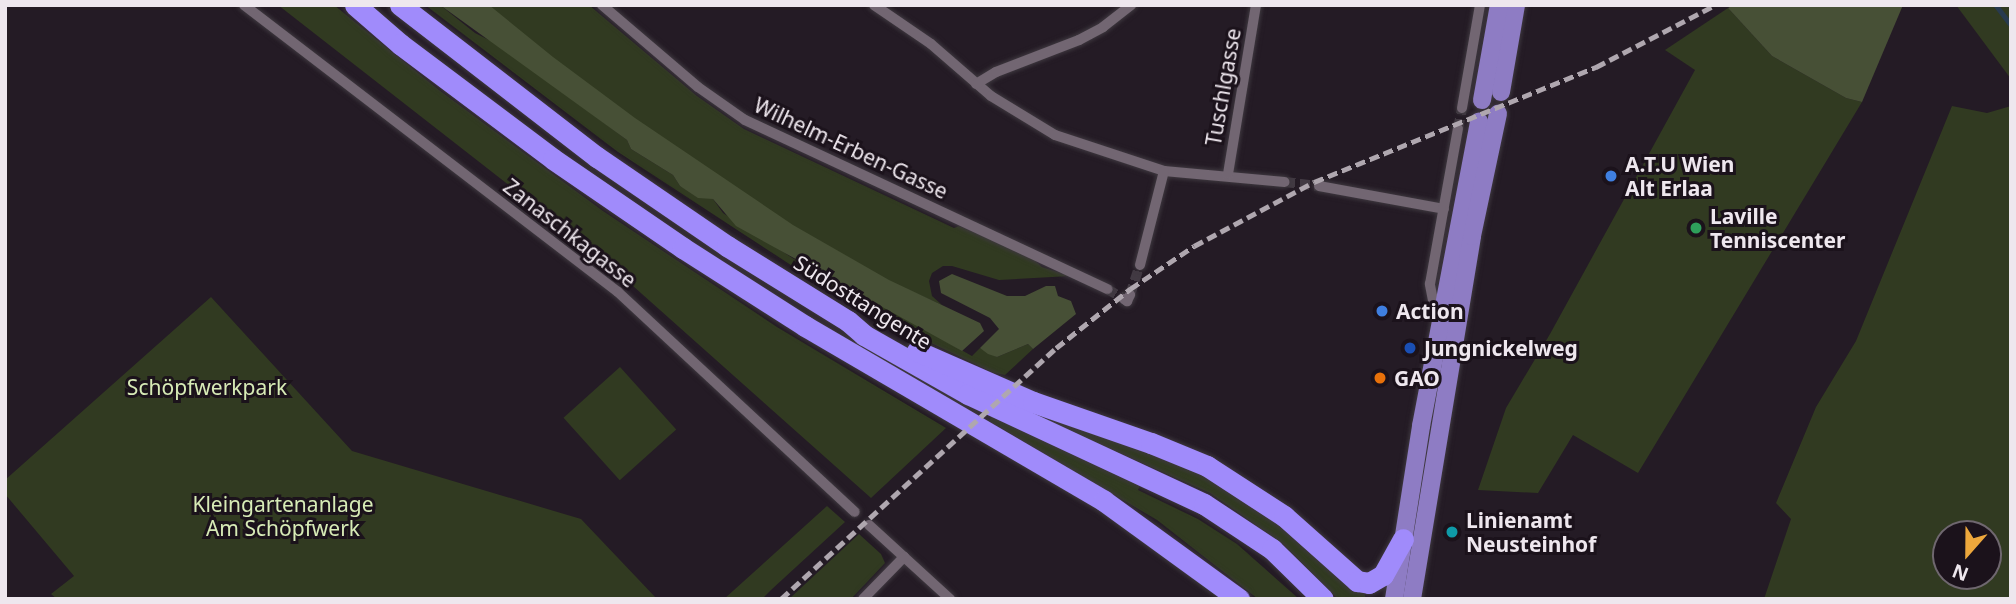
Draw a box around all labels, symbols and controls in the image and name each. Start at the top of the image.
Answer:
street label: Tuschlgasse [1200,26,1246,148]
street label: Wilhelm-Erben-Gasse [750,92,952,204]
place label: A.T.U Wien Alt Erlaa [1625,151,1734,201]
marker: A.T.U Wien Alt Erlaa [1603,168,1619,184]
street label: Zanaschkagasse [499,173,641,293]
place label: Laville Tenniscenter [1710,203,1845,253]
marker: Laville Tenniscenter [1688,220,1704,236]
street label: Südosttangente [790,250,936,354]
place label: Action [1396,298,1464,324]
marker: Action [1374,303,1390,319]
place label: Jungnickelweg [1424,335,1578,361]
marker: Jungnickelweg [1402,340,1418,356]
place label: GAO [1394,365,1440,391]
marker: GAO [1372,370,1388,386]
park label: Schöpfwerkpark [127,374,287,400]
park label: Kleingartenanlage Am Schöpfwerk [192,491,374,541]
place label: Linienamt Neusteinhof [1466,507,1596,557]
north arrow [1932,520,2002,590]
marker: Linienamt Neusteinhof [1444,524,1460,540]
text: N [1948,558,1972,588]

